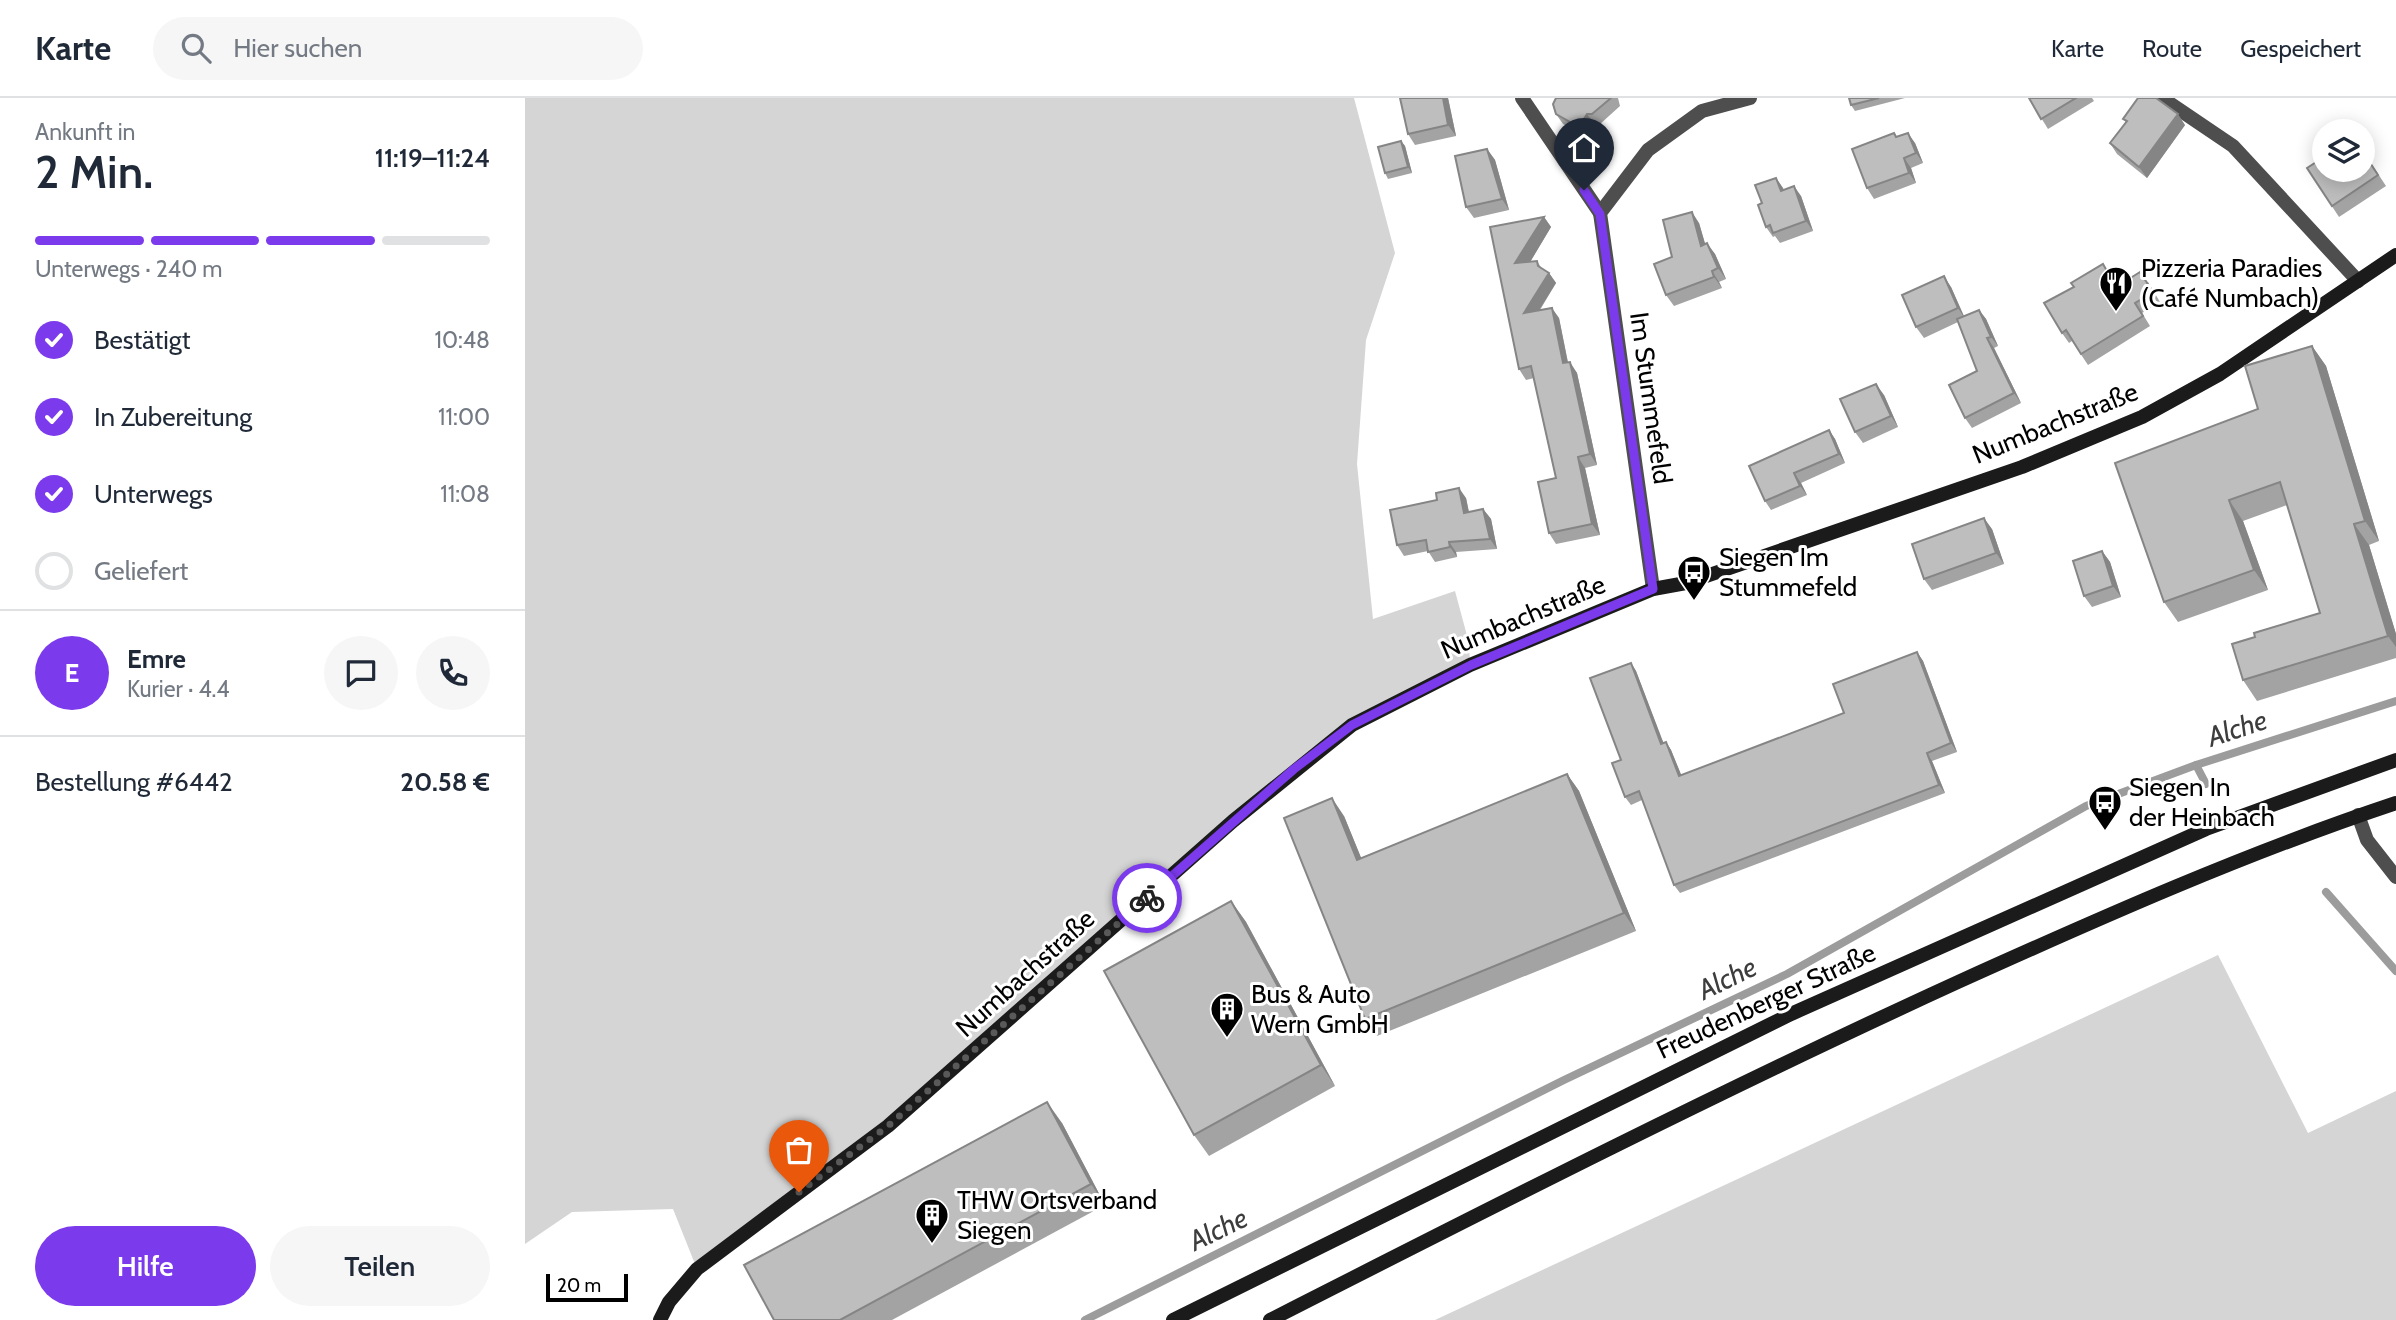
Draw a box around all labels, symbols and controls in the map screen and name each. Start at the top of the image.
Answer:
search box [153,17,643,80]
text: Karte [35,28,111,68]
icon: search [177,29,215,67]
text: Hier suchen [233,32,362,64]
text: Karte [2051,34,2104,63]
text: Route [2142,34,2202,63]
text: Gespeichert [2240,34,2361,63]
text: Ankunft in [35,118,135,146]
pin [1554,118,1614,190]
map controls [2312,119,2375,182]
button: layers [2312,119,2375,182]
icon: home [1565,129,1603,167]
text: 11:19–11:24 [375,142,490,174]
text: 2 Min. [35,144,153,200]
place label: Pizzeria Paradies (Café Numbach) [2141,252,2323,314]
text: Unterwegs · 240 m [35,255,223,283]
restaurant icon: Pizzeria Paradies (Café Numbach) [2097,264,2135,313]
street label: Im Stummefeld [1623,310,1679,486]
icon: check [35,321,73,359]
text: Bestätigt [94,324,191,356]
text: 10:48 [434,326,490,354]
street label: Numbachstraße [1968,375,2142,471]
icon: check [35,398,73,436]
text: In Zubereitung [94,401,252,433]
text: 11:00 [438,403,490,431]
icon: check [35,475,73,513]
text: Unterwegs [94,478,213,510]
text: 11:08 [440,480,490,508]
place label: Siegen Im Stummefeld [1719,541,1857,603]
bus stop icon: Siegen Im Stummefeld [1675,553,1713,602]
text: Geliefert [94,555,188,587]
street label: Numbachstraße [1436,568,1610,666]
button: chat [324,636,398,710]
button: phone [416,636,490,710]
text: Emre [127,643,186,675]
text: E [65,657,79,689]
text: Kurier · 4.4 [127,675,230,703]
water label: Alche [2201,702,2271,754]
text: Bestellung #6442 [35,766,233,798]
text: 20.58 € [400,766,490,798]
place label: Siegen In der Heinbach [2129,771,2275,833]
bus stop icon: Siegen In der Heinbach [2086,783,2124,832]
courier [1112,863,1182,933]
icon: bike [1128,879,1166,917]
street label: Numbachstraße [949,902,1101,1044]
street label: Freudenberger Straße [1651,936,1881,1066]
water label: Alche [1690,949,1762,1007]
place label: Bus & Auto Wern GmbH [1251,978,1389,1040]
building icon: Bus & Auto Wern GmbH [1208,990,1246,1039]
pin [769,1120,829,1192]
icon: bag [780,1131,818,1169]
place label: THW Ortsverband Siegen [957,1184,1157,1246]
building icon: THW Ortsverband Siegen [913,1196,951,1245]
water label: Alche [1181,1200,1253,1258]
button: Hilfe [35,1226,256,1306]
button: Teilen [270,1226,490,1306]
scale bar [546,1271,628,1303]
text: 20 m [557,1274,601,1297]

